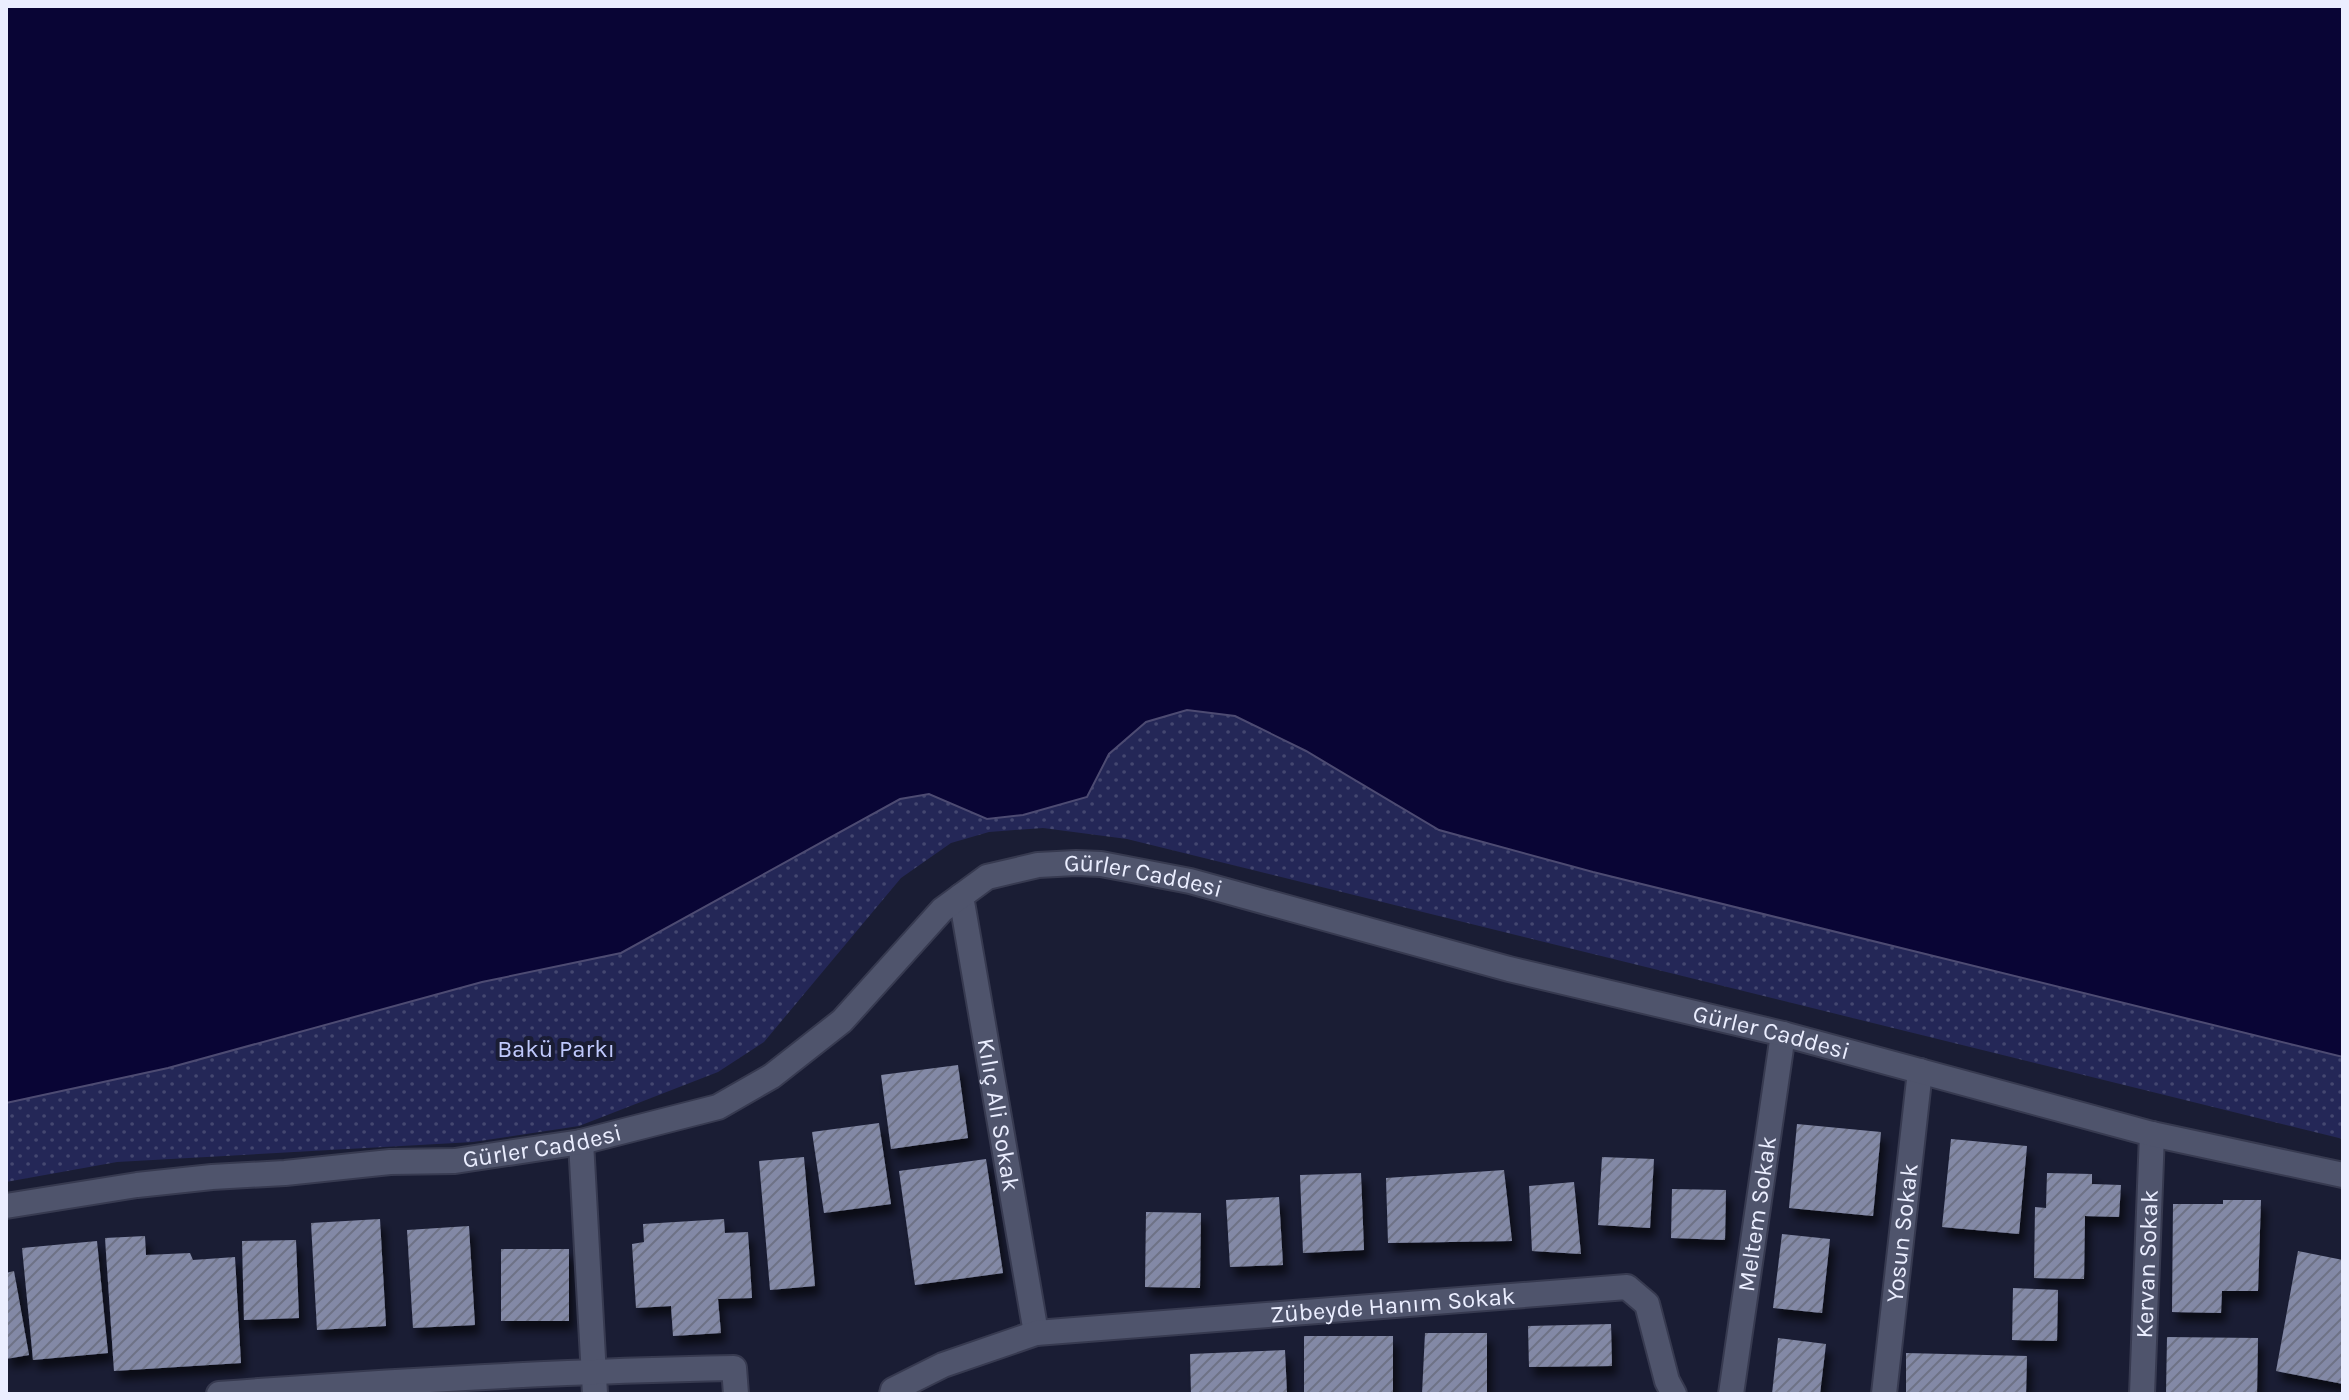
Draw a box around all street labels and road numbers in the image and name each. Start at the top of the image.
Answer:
street label: Gürler Caddesi [1063,849,1226,903]
street label: Gürler Caddesi [1690,999,1853,1065]
street label: Kılıç Ali Sokak [972,1036,1025,1194]
street label: Gürler Caddesi [461,1118,624,1174]
street label: Meltem Sokak [1732,1134,1782,1293]
street label: Yosun Sokak [1880,1162,1924,1304]
street label: Kervan Sokak [2130,1189,2164,1339]
street label: Zübeyde Hanım Sokak [1269,1282,1516,1329]

